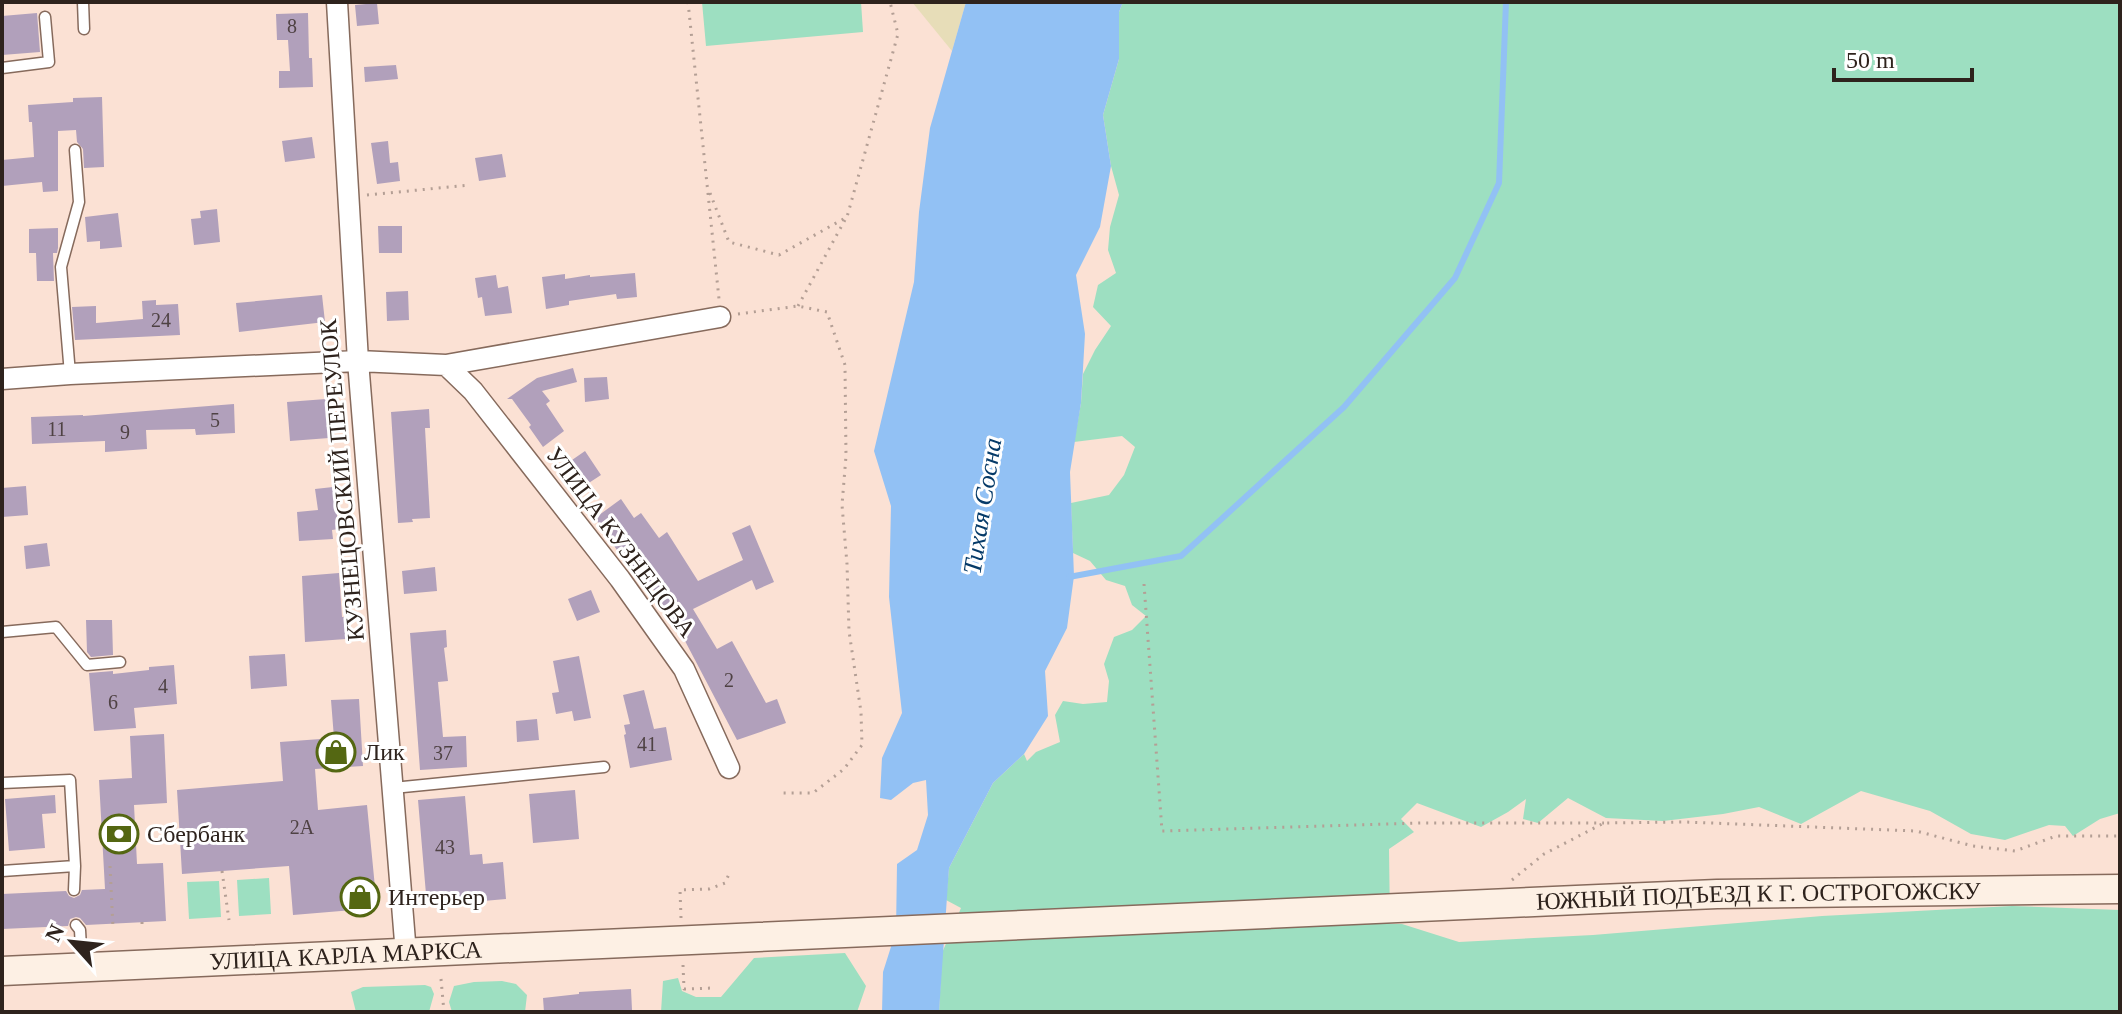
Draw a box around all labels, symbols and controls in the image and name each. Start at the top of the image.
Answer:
house number: 8 [287,15,297,37]
scale bar [1834,32,1972,82]
text: 50 m [1846,47,1895,73]
house number: 24 [151,309,171,331]
street label: КУЗНЕЦОВСКИЙ ПЕРЕУЛОК [315,317,369,642]
house number: 5 [210,409,220,431]
house number: 11 [47,418,67,440]
house number: 9 [120,421,130,443]
water label: Тихая Сосна [957,436,1008,576]
street label: УЛИЦА КУЗНЕЦОВА [541,442,701,643]
house number: 2 [724,669,734,691]
house number: 4 [158,675,168,697]
house number: 6 [108,691,118,713]
shop icon: Лик [315,731,357,773]
house number: 41 [637,733,657,755]
place label: Лик [364,739,405,765]
house number: 37 [433,742,453,764]
bank icon: Сбербанк [98,813,140,855]
house number: 2А [290,816,315,838]
place label: Сбербанк [147,821,246,847]
house number: 43 [435,836,455,858]
shop icon: Интерьер [339,876,381,918]
street label: ЮЖНЫЙ ПОДЪЕЗД К Г. ОСТРОГОЖСКУ [1535,878,1981,915]
place label: Интерьер [388,884,485,910]
north arrow [32,902,112,982]
text: N [40,920,69,946]
street label: УЛИЦА КАРЛА МАРКСА [209,936,483,975]

